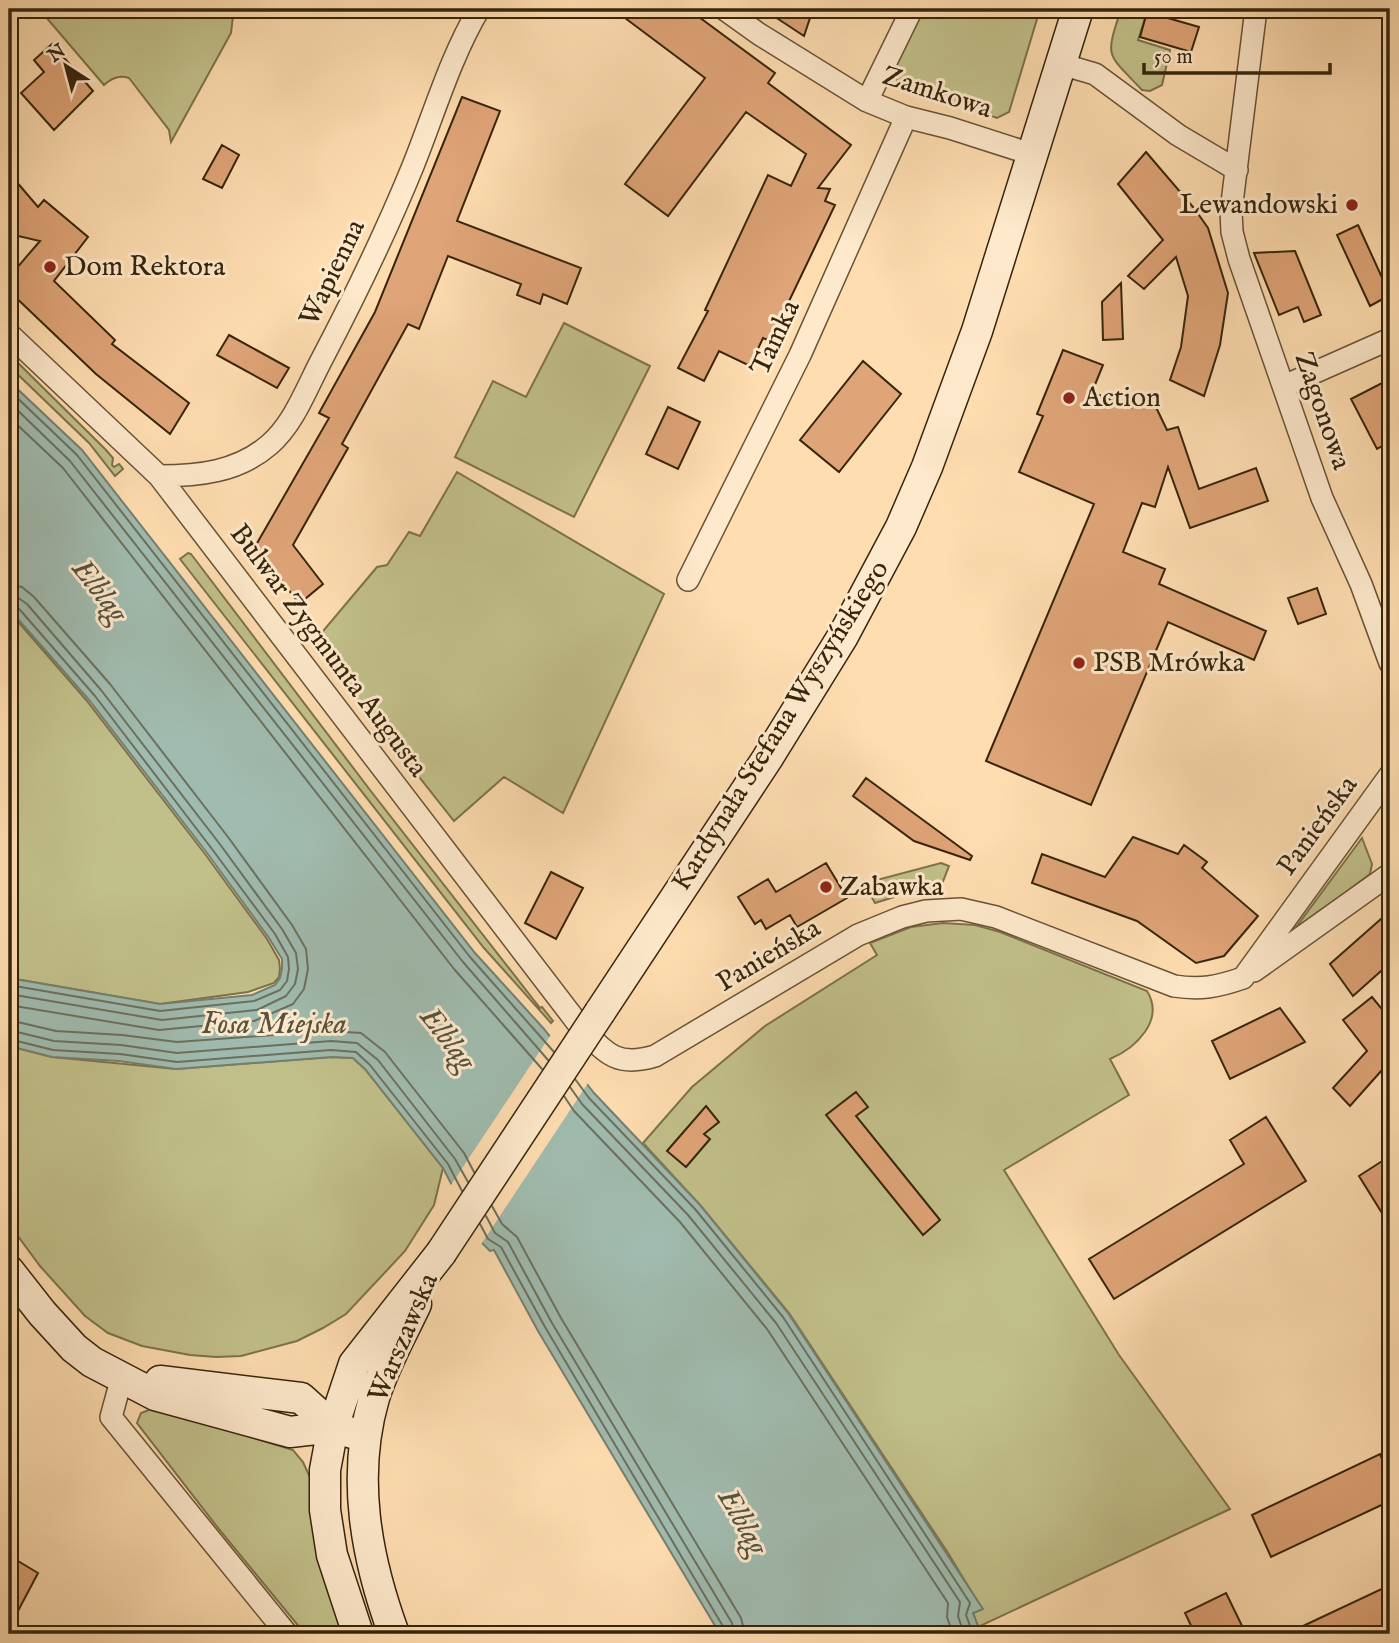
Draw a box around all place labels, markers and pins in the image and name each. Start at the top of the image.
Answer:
place label: Lewandowski [1179,188,1338,223]
marker: Lewandowski [1344,197,1360,213]
place label: Dom Rektora [64,250,226,285]
marker: Dom Rektora [42,259,58,275]
place label: Action [1082,381,1161,416]
marker: Action [1061,390,1077,406]
place label: PSB Mrówka [1093,646,1246,681]
marker: PSB Mrówka [1071,655,1087,671]
place label: Zabawka [840,870,945,905]
marker: Zabawka [818,879,834,895]

